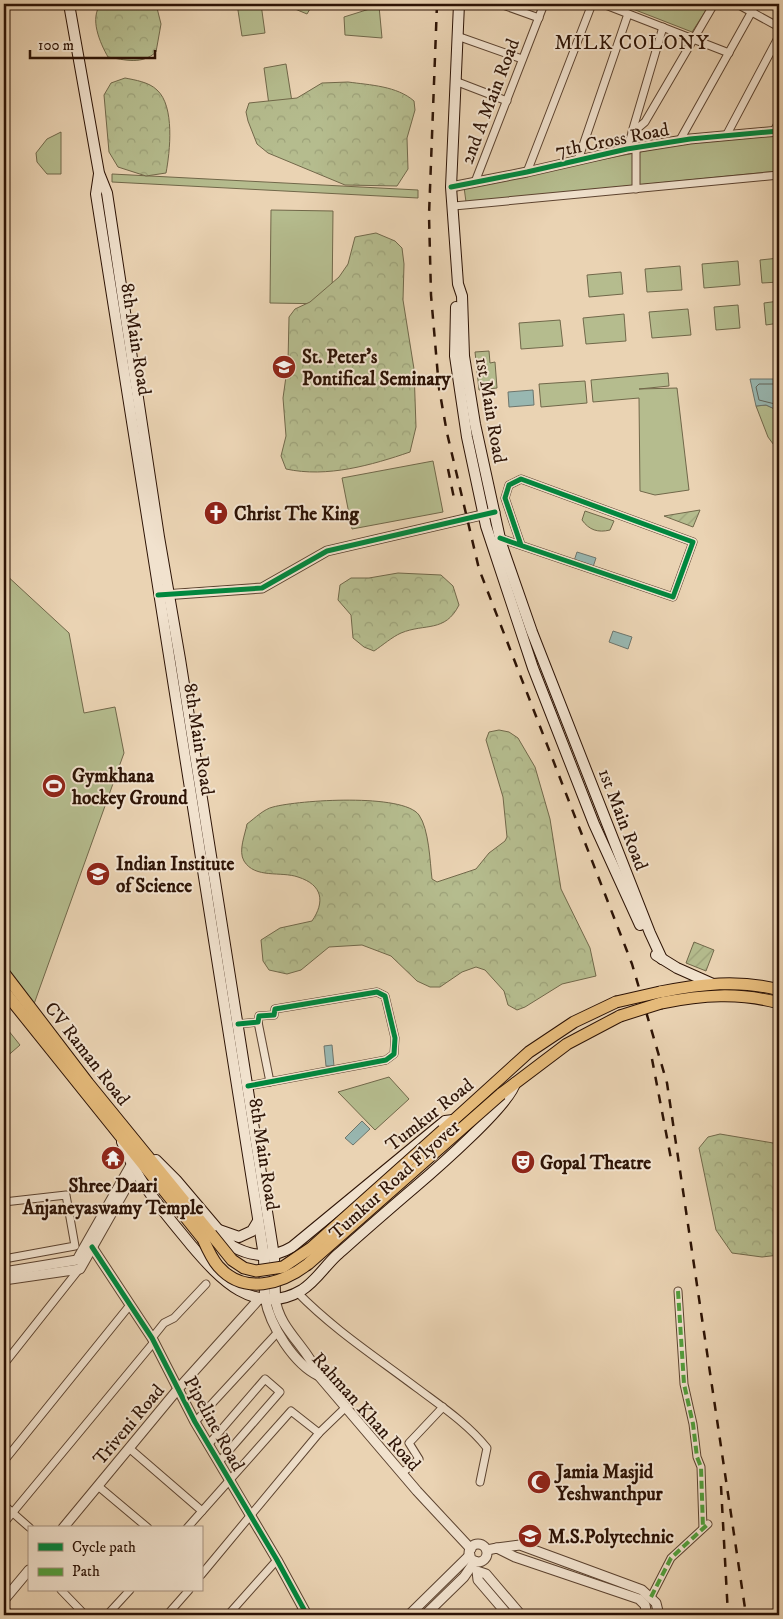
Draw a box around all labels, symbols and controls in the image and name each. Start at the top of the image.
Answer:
scale bar [30,28,155,60]
district label: MILK COLONY [554,31,710,56]
street label: 2nd A Main Road [456,35,525,168]
text: 100 m [38,36,74,55]
street label: 7th Cross Road [554,118,671,163]
street label: 8th Main Road [115,281,156,397]
place label: St. Peter's Pontifical Seminary [302,346,452,391]
school or university icon: St. Peter's Pontifical Seminary [271,354,297,380]
street label: 1st Main Road [470,355,511,466]
church icon: Christ The King [203,500,229,526]
place label: Christ The King [234,503,359,526]
street label: 8th Main Road [178,681,219,797]
place label: Gymkhana hockey Ground [71,765,188,810]
street label: 1st Main Road [593,765,653,874]
sports icon: Gymkhana hockey Ground [41,773,67,799]
place label: Indian Institute of Science [116,853,235,898]
school or university icon: Indian Institute of Science [85,861,111,887]
street label: CV Raman Road [39,998,135,1111]
street label: Tumkur Road [381,1073,479,1157]
street label: 8th Main Road [243,1096,284,1212]
street label: Tumkur Road Flyover [325,1115,465,1245]
temple icon: Shree Daari Anjaneyaswamy Temple [100,1145,126,1171]
theatre icon: Gopal Theatre [510,1149,536,1175]
place label: Gopal Theatre [540,1152,651,1175]
place label: Shree Daari Anjaneyaswamy Temple [22,1175,204,1221]
street label: Rahman Khan Road [307,1348,426,1476]
street label: Pipeline Road [178,1372,249,1476]
street label: Triveni Road [89,1379,170,1470]
place label: Jamia Masjid Yeshwanthpur [554,1461,664,1506]
mosque icon: Jamia Masjid Yeshwanthpur [526,1469,552,1495]
school or university icon: M.S.Polytechnic [517,1523,543,1549]
legend [28,1526,202,1592]
place label: M.S.Polytechnic [548,1526,674,1549]
text: Cycle path [72,1538,136,1557]
text: Path [72,1562,100,1581]

